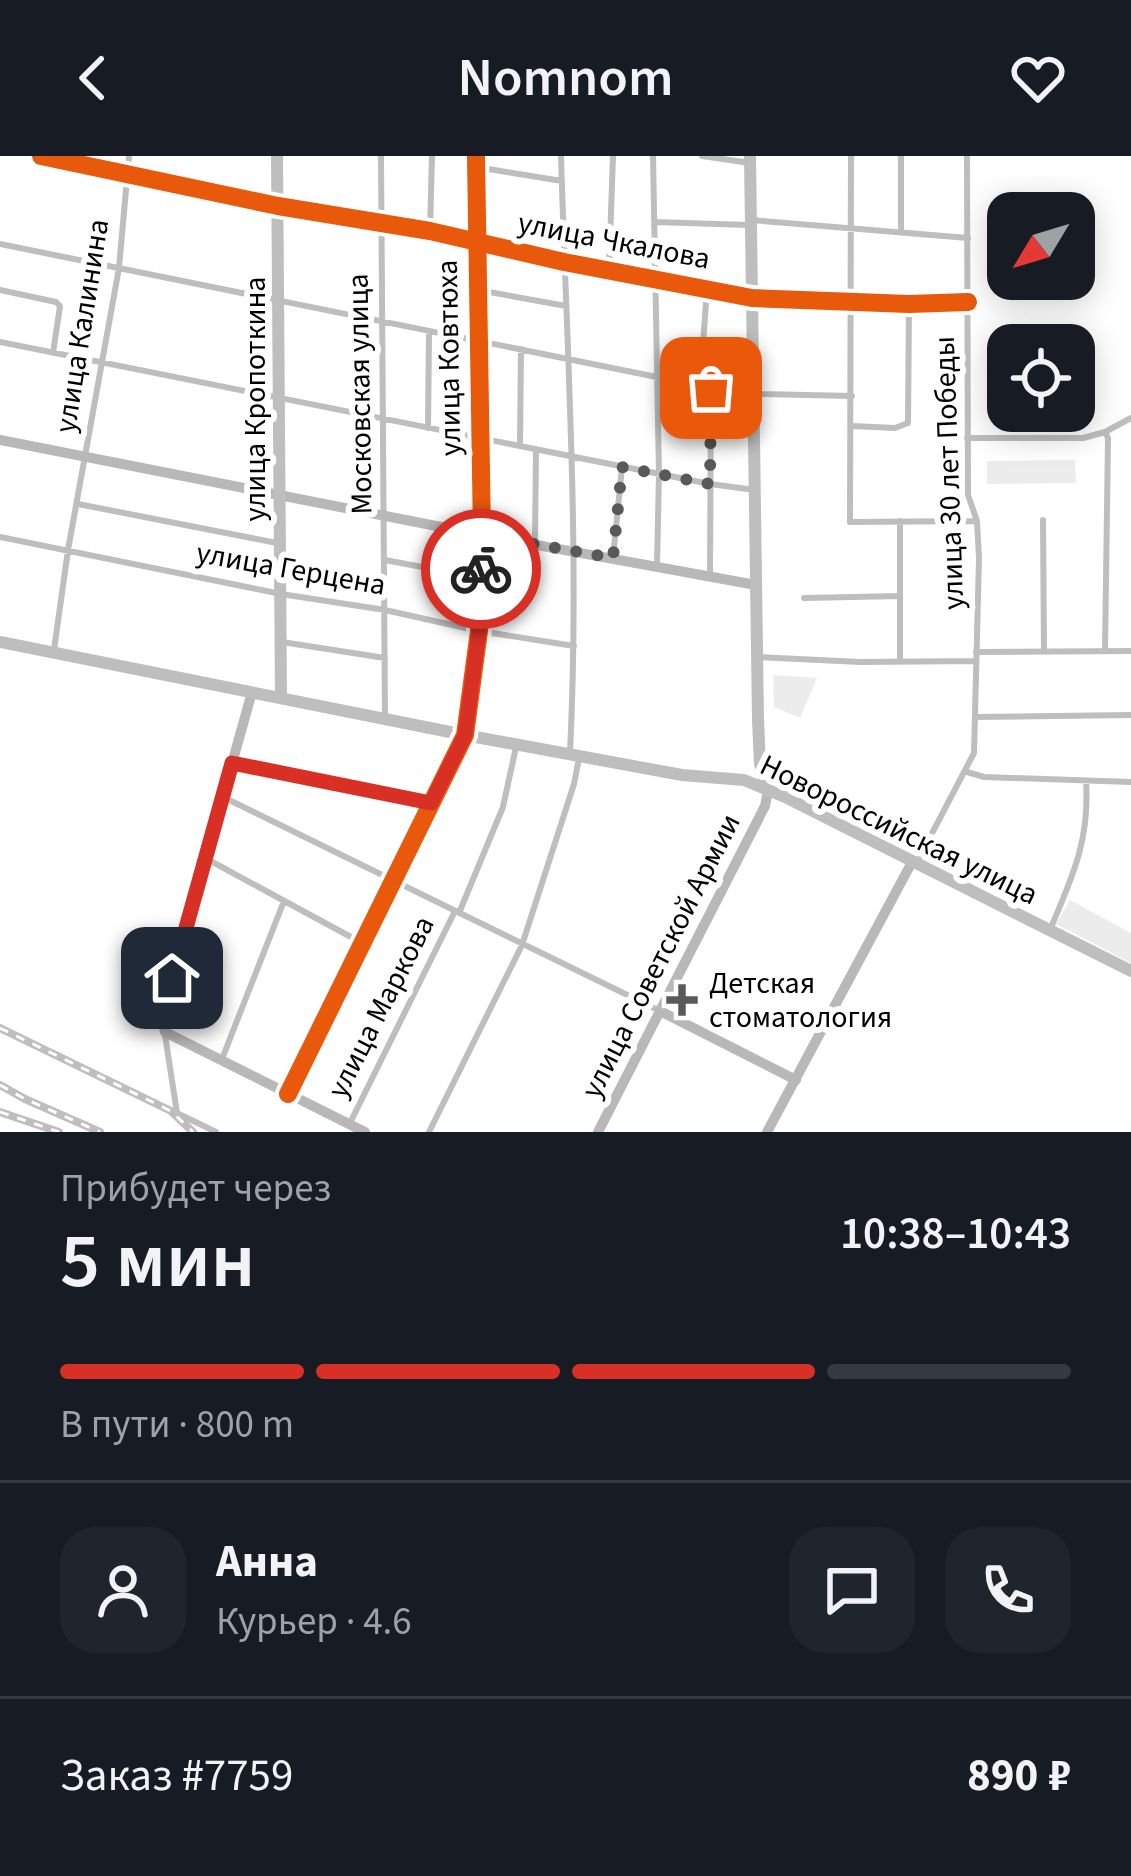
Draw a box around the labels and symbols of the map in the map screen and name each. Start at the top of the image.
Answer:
north arrow [987,192,1095,300]
street label: улица Чкалова [514,201,714,281]
street label: улица Калинина [44,216,120,436]
street label: улица Ковтюха [426,260,472,456]
street label: Московская улица [336,273,384,515]
street label: улица Кропоткина [234,277,277,521]
street label: улица 30 лет Победы [923,335,975,611]
pin [660,337,762,439]
courier [421,509,541,629]
street label: улица Герцена [193,531,389,607]
street label: Новороссийская улица [753,744,1045,916]
street label: улица Советской Армии [570,806,752,1106]
street label: улица Маркова [317,909,445,1105]
pin [121,927,223,1029]
place label: Детская стоматология [709,962,892,1039]
marker: Детская стоматология [666,984,698,1016]

